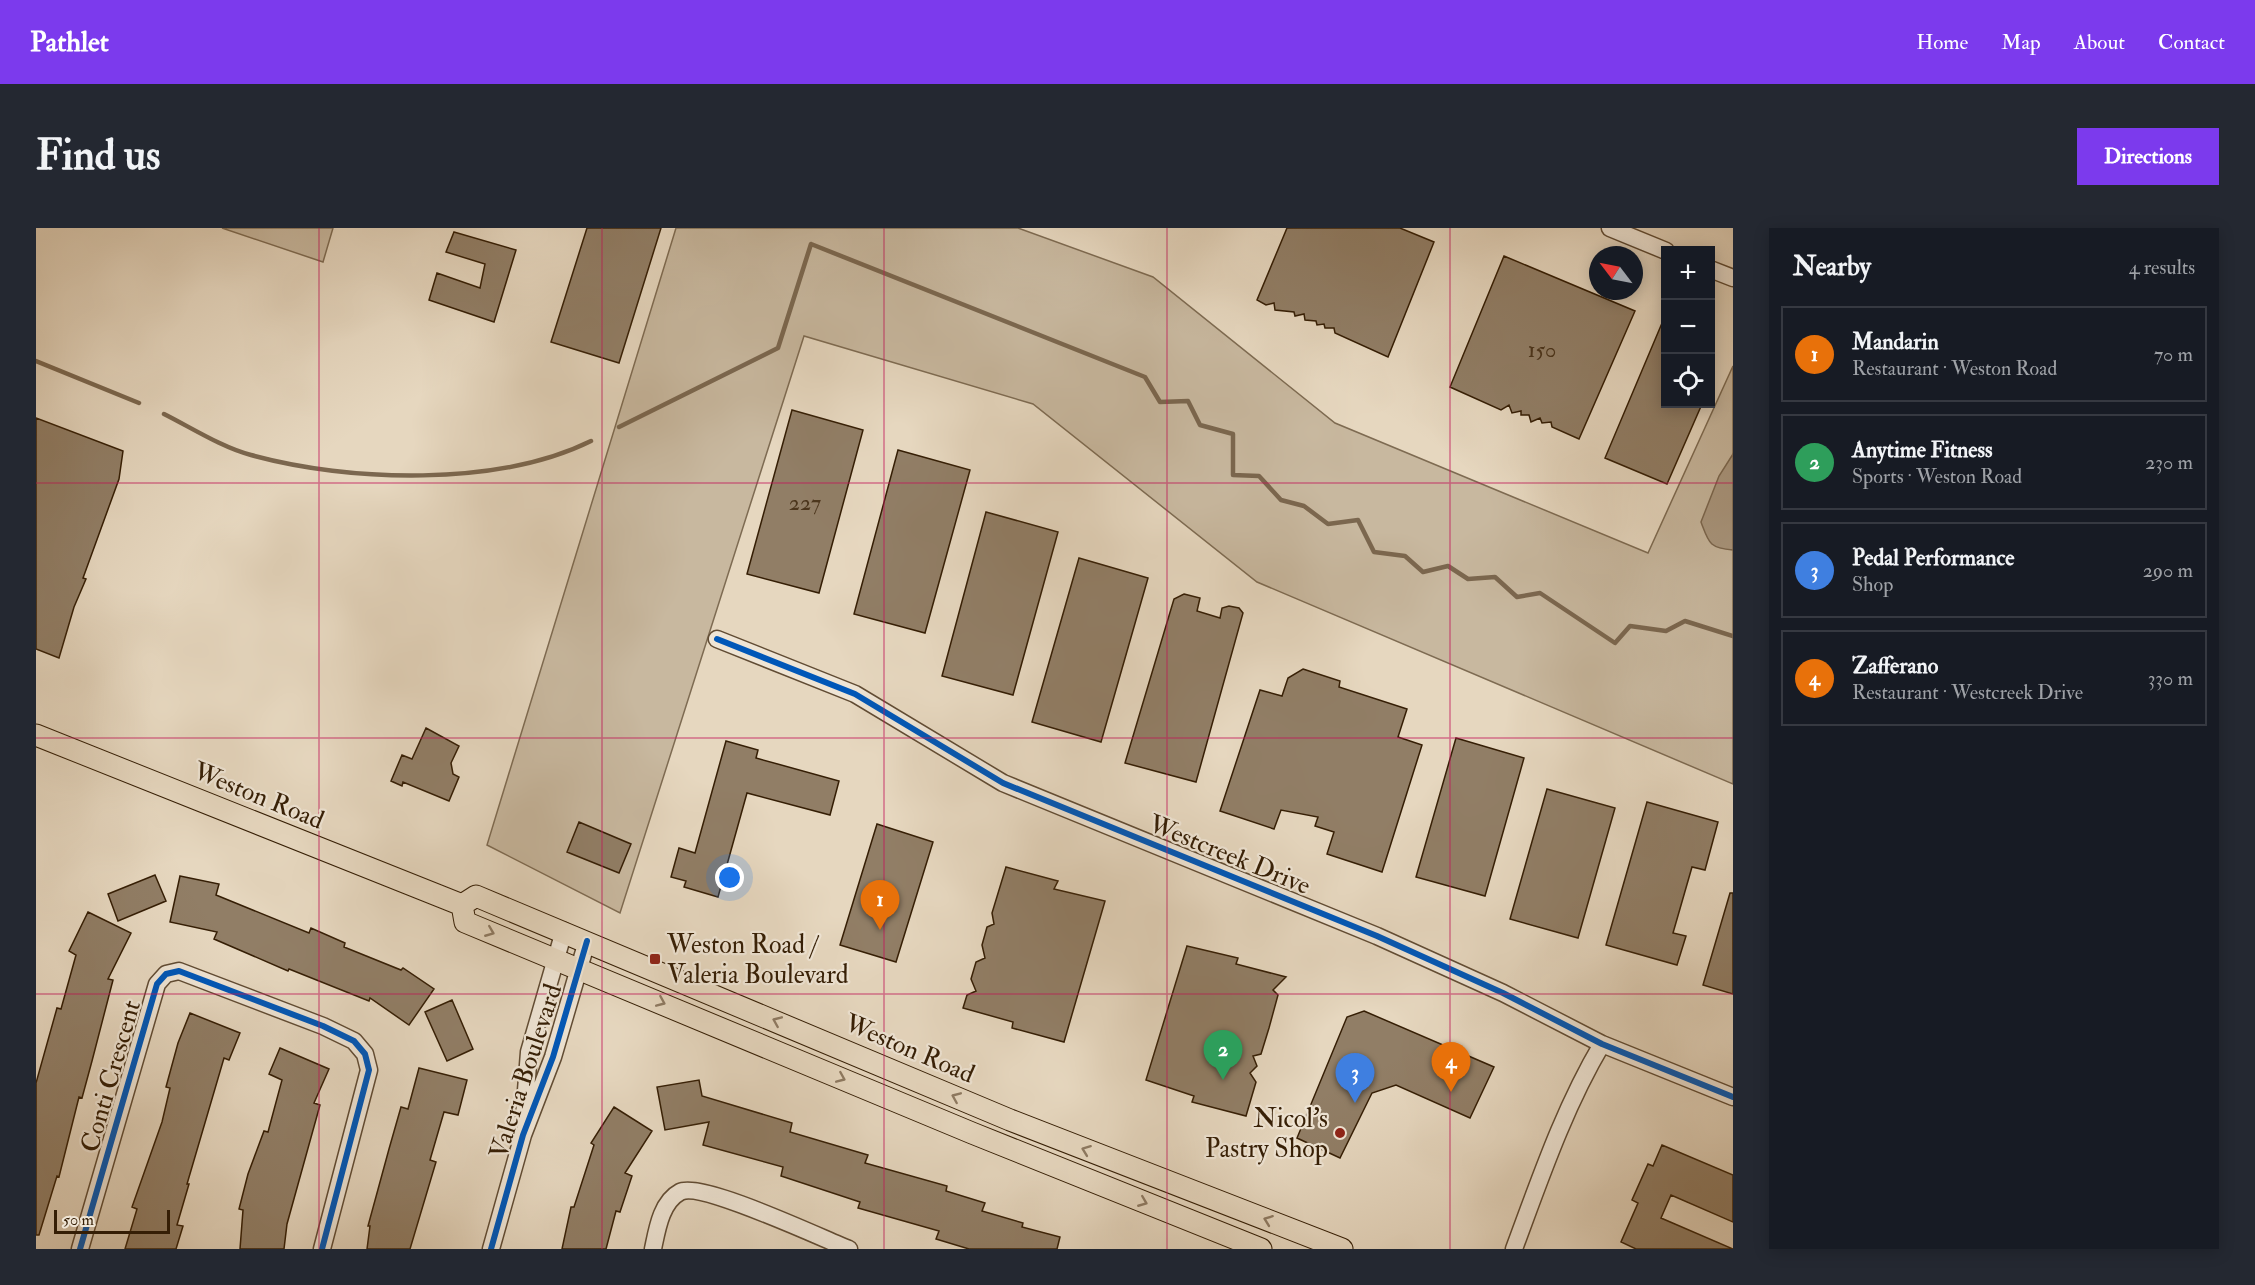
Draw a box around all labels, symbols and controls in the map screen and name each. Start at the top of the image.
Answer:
text: Pathlet [30,25,109,60]
text: Home [1916,29,1968,56]
text: Map [2001,29,2041,56]
text: About [2074,29,2125,56]
text: Contact [2158,29,2225,56]
button: Directions [2077,128,2219,185]
text: Find us [36,130,160,182]
north arrow [1589,246,1643,300]
map controls [1661,246,1715,408]
button: + [1661,246,1715,300]
text: Nearby [1793,251,1871,283]
text: 4 results [2129,255,2195,280]
button: − [1661,300,1715,354]
text: Mandarin [1852,328,1939,356]
house number: 150 [1528,336,1556,364]
text: 1 [1811,342,1818,367]
text: 70 m [2154,342,2193,367]
button: locate [1661,354,1715,408]
text: Restaurant · Weston Road [1852,356,2057,381]
text: Anytime Fitness [1852,436,1993,464]
text: 2 [1809,450,1820,475]
text: 230 m [2145,450,2193,475]
text: Sports · Weston Road [1852,464,2022,489]
house number: 227 [789,489,821,517]
text: Pedal Performance [1852,544,2015,572]
text: 3 [1811,558,1818,583]
text: 290 m [2143,558,2193,583]
text: Shop [1852,572,1893,597]
text: Zafferano [1852,652,1938,680]
text: 4 [1809,666,1820,691]
text: 330 m [2148,666,2193,691]
text: Restaurant · Westcreek Drive [1852,680,2083,705]
street label: Weston Road [188,755,329,837]
street label: Westcreek Drive [1143,808,1315,902]
your location [715,863,744,892]
pin: 1 [860,880,900,930]
one-way arrow [485,924,495,937]
place label: Weston Road / Valeria Boulevard [666,929,849,991]
marker: Weston Road / Valeria Boulevard [648,952,662,966]
street label: Valeria Boulevard [483,980,569,1163]
one-way arrow [654,995,665,1007]
street label: Conti Crescent [74,996,148,1156]
street label: Weston Road [839,1007,980,1091]
one-way arrow [772,1016,783,1028]
pin: 2 [1204,1030,1242,1080]
pin: 4 [1432,1042,1470,1092]
pin: 3 [1336,1054,1374,1103]
one-way arrow [834,1070,845,1082]
one-way arrow [952,1092,963,1104]
place label: Nicol's Pastry Shop [1205,1103,1328,1166]
marker: Nicol's Pastry Shop [1333,1126,1347,1140]
one-way arrow [1081,1144,1092,1157]
one-way arrow [1137,1194,1148,1207]
scale bar [54,1207,170,1234]
text: 50 m [63,1210,94,1230]
one-way arrow [1263,1215,1274,1227]

